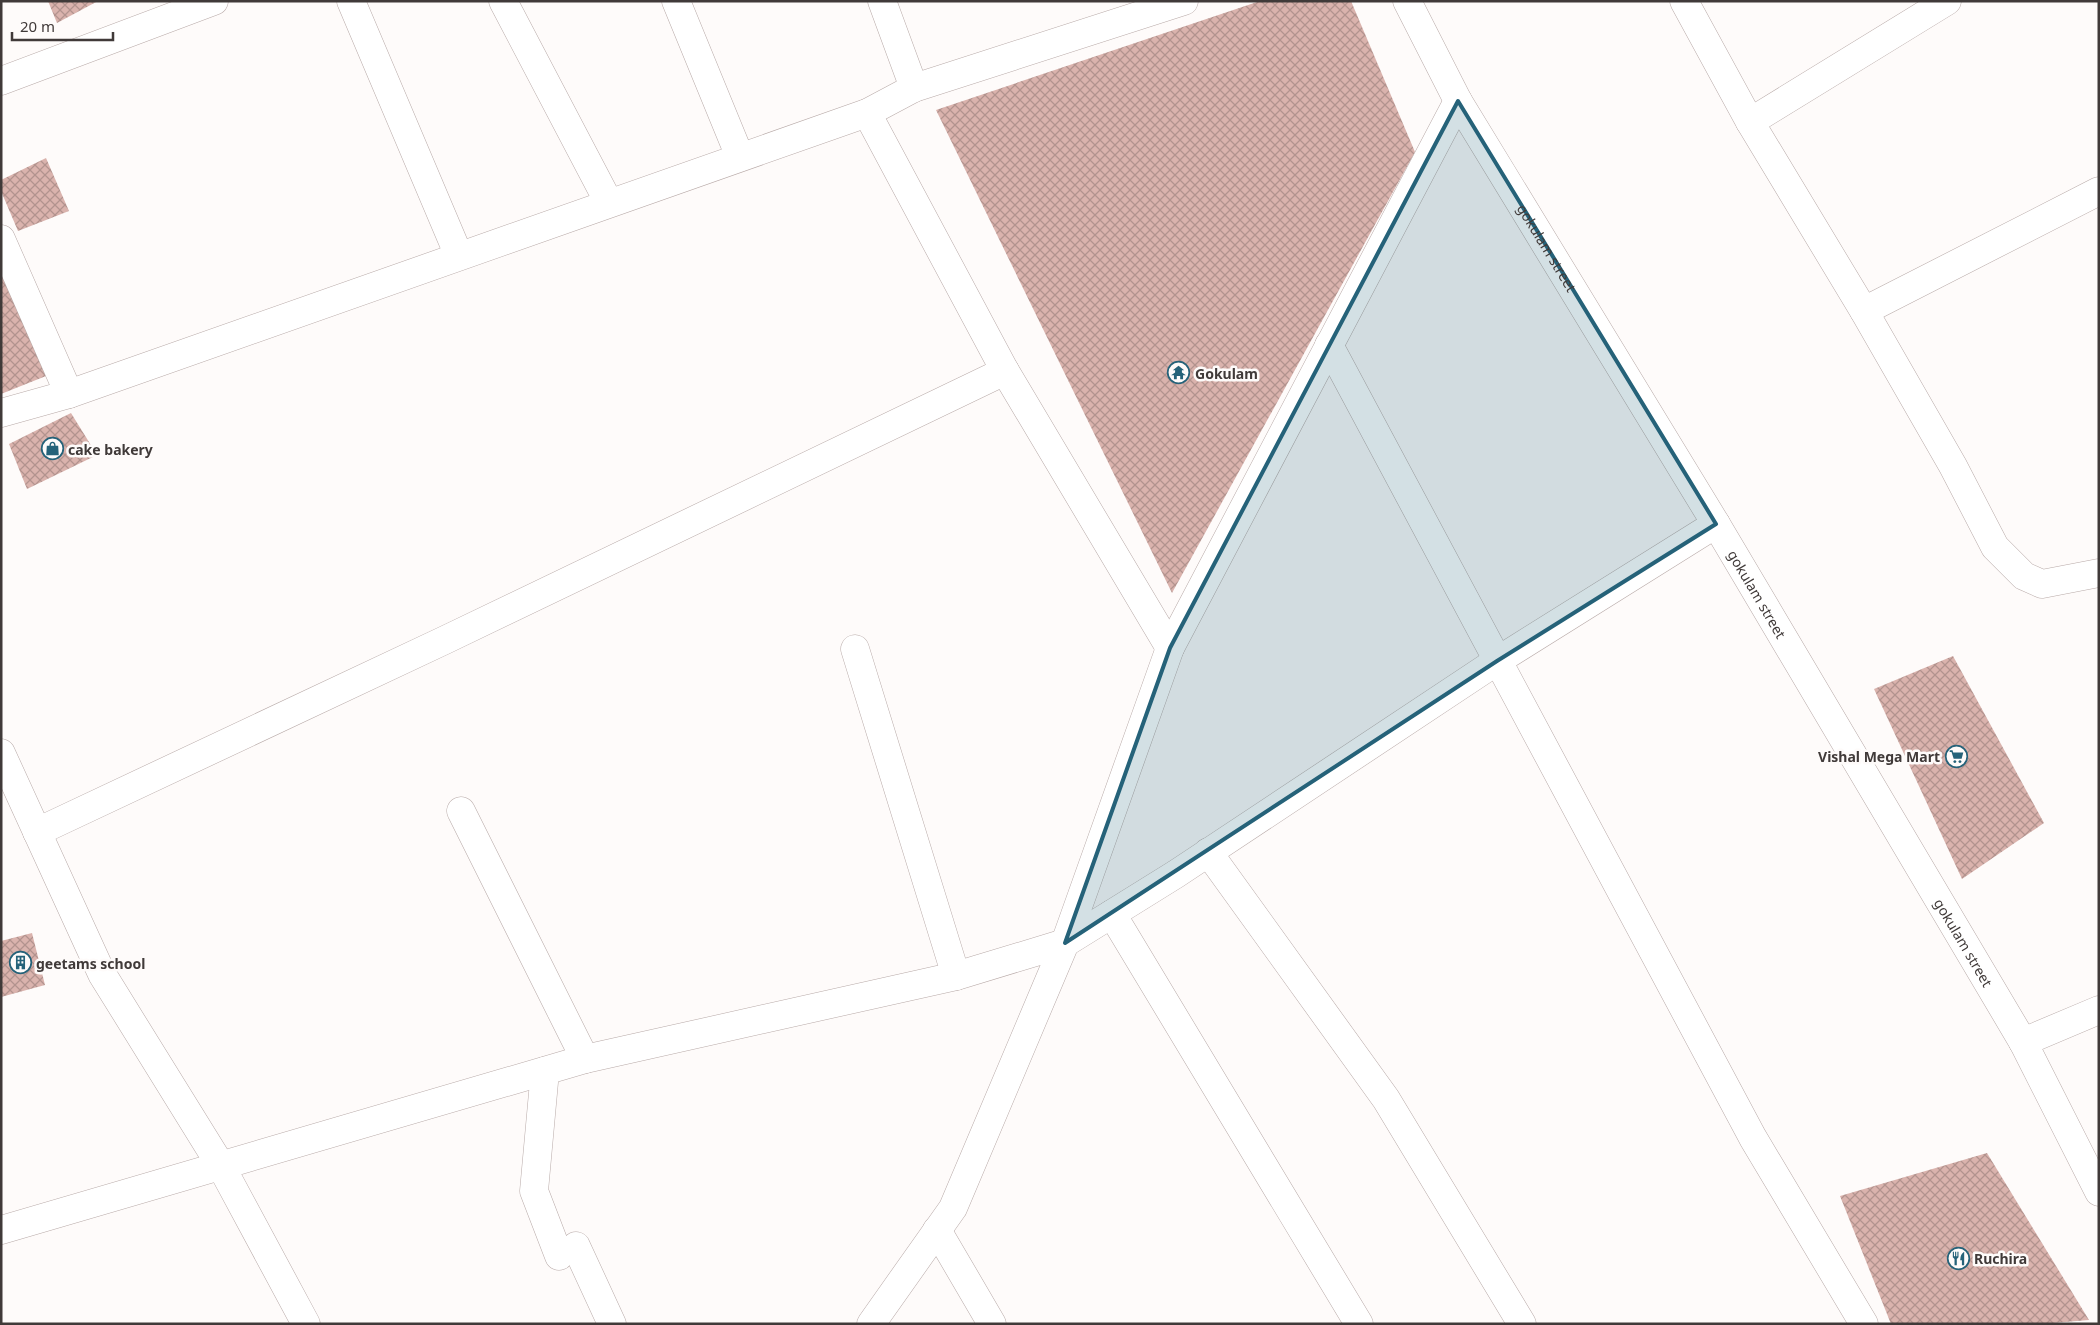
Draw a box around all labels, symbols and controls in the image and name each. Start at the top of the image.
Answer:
scale bar [12,10,114,42]
text: 20 m [20,16,55,36]
street label: gokulam street [1513,200,1581,295]
temple icon: Gokulam [1167,361,1191,385]
place label: Gokulam [1195,364,1258,383]
shop icon: cake bakery [40,437,64,461]
place label: cake bakery [68,440,153,459]
street label: gokulam street [1724,546,1791,642]
supermarket icon: Vishal Mega Mart [1944,744,1968,768]
place label: Vishal Mega Mart [1818,747,1940,766]
street label: gokulam street [1930,895,1997,990]
building icon: geetams school [8,951,32,975]
place label: geetams school [36,954,145,973]
restaurant icon: Ruchira [1946,1246,1970,1270]
place label: Ruchira [1974,1249,2027,1268]

